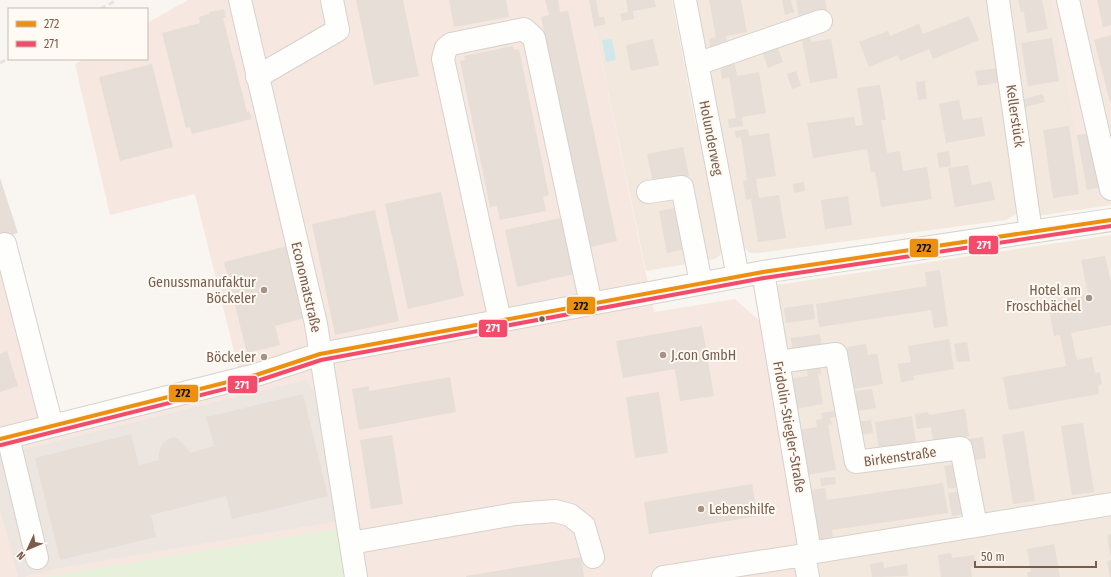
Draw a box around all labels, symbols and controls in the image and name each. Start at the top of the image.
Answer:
legend [8,8,148,60]
text: 272 [44,17,59,31]
text: 271 [44,37,59,51]
street label: Kellerstück [1002,83,1028,149]
street label: Holunderweg [695,99,727,177]
line badge: 271 [968,235,999,255]
line badge: 272 [909,238,939,258]
text: 271 [976,239,991,252]
street label: Economatstraße [287,240,325,334]
text: 272 [916,242,931,255]
place label: Genussmanufaktur Böckeler [148,274,256,307]
place label: Hotel am Froschbächel [1006,282,1081,315]
marker: Genussmanufaktur Böckeler [259,285,269,295]
marker: Hotel am Froschbächel [1084,293,1094,303]
line badge: 272 [566,296,596,315]
text: 272 [573,300,588,313]
unlabelled marker [537,314,547,324]
line badge: 271 [478,319,508,338]
text: 271 [485,322,500,335]
place label: J.con GmbH [671,347,736,364]
place label: Böckeler [206,349,256,366]
marker: J.con GmbH [658,350,668,360]
marker: Böckeler [259,352,269,362]
street label: Fridolin-Stiegler-Straße [769,360,809,494]
line badge: 271 [227,375,258,394]
text: 271 [234,379,249,392]
line badge: 272 [168,384,199,403]
text: 272 [175,387,190,400]
street label: Birkenstraße [863,443,937,471]
place label: Lebenshilfe [709,501,775,518]
marker: Lebenshilfe [696,504,706,514]
north arrow [8,529,48,569]
scale bar [975,543,1096,569]
text: N [14,549,28,562]
text: 50 m [981,550,1005,564]

